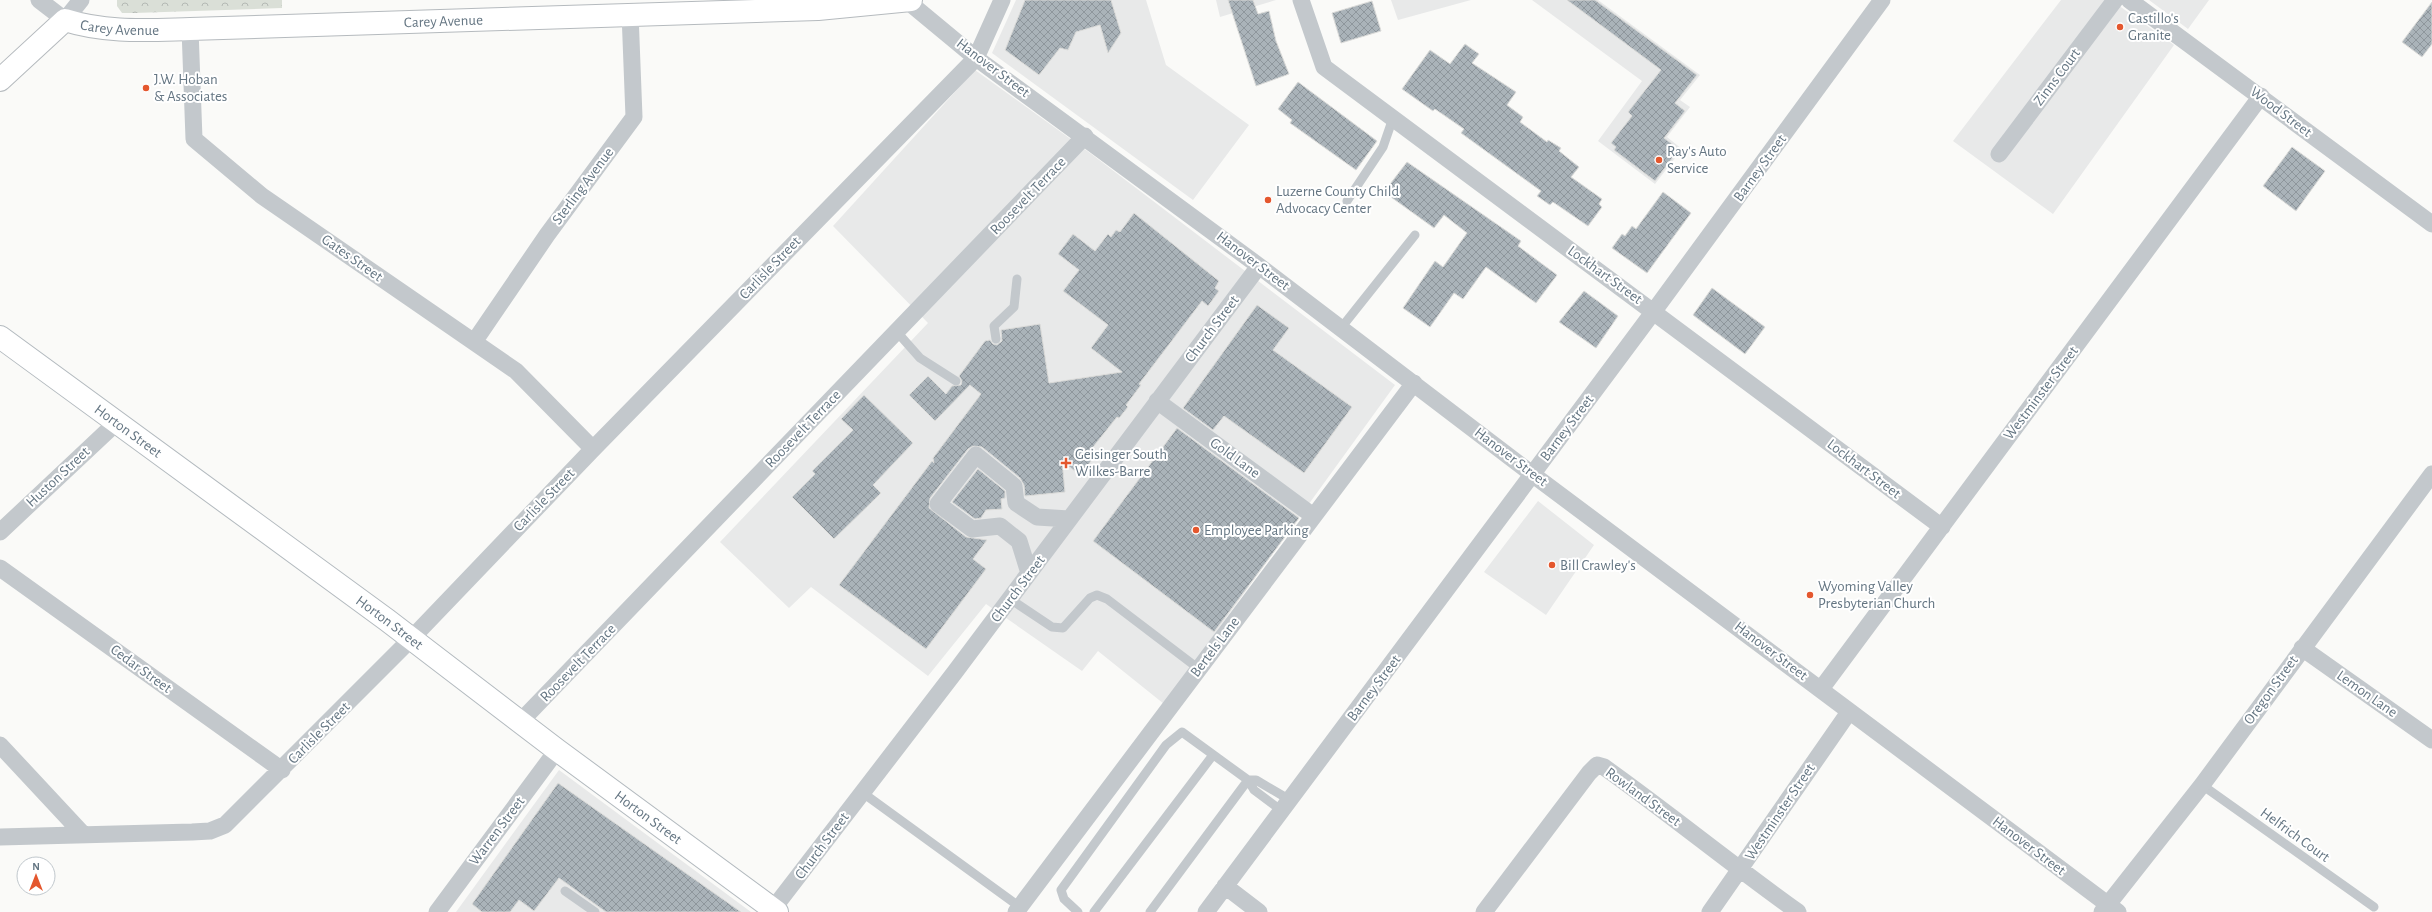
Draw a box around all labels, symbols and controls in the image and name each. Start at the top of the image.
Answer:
place label: Castillo's Granite [2128,11,2179,43]
street label: Carey Avenue [404,12,483,30]
street label: Carey Avenue [79,17,159,38]
marker: Castillo's Granite [2115,22,2125,32]
street label: Hanover Street [954,36,1033,100]
street label: Zinns Court [2031,46,2083,108]
place label: J.W. Hoban & Associates [154,72,227,104]
marker: J.W. Hoban & Associates [141,83,151,93]
street label: Wood Street [2247,84,2315,140]
street label: Barney Street [1731,132,1789,204]
place label: Ray's Auto Service [1667,144,1727,176]
street label: Sterling Avenue [549,145,617,227]
street label: Roosevelt Terrace [987,154,1069,238]
marker: Ray's Auto Service [1654,155,1664,165]
place label: Luzerne County Child Advocacy Center [1276,184,1399,216]
marker: Luzerne County Child Advocacy Center [1263,195,1273,205]
street label: Hanover Street [1214,229,1293,293]
street label: Gates Street [319,232,385,285]
street label: Carlisle Street [737,234,804,302]
street label: Lockhart Street [1565,243,1645,307]
street label: Church Street [1182,293,1242,365]
street label: Westminster Street [2001,343,2081,443]
street label: Roosevelt Terrace [762,387,844,471]
street label: Barney Street [1537,392,1597,464]
street label: Horton Street [92,401,165,460]
street label: Hanover Street [1472,425,1551,489]
street label: Gold Lane [1207,435,1263,481]
street label: Lockhart Street [1824,437,1904,502]
street label: Huston Street [23,444,93,510]
place label: Geisinger South Wilkes-Barre [1075,447,1167,479]
marker: Geisinger South Wilkes-Barre [1060,457,1072,469]
street label: Carlisle Street [511,466,578,534]
place label: Employee Parking [1204,523,1309,538]
marker: Employee Parking [1191,525,1201,535]
street label: Church Street [988,553,1048,625]
place label: Bill Crawley's [1560,558,1636,573]
marker: Bill Crawley's [1547,560,1557,570]
place label: Wyoming Valley Presbyterian Church [1818,579,1935,611]
marker: Wyoming Valley Presbyterian Church [1805,590,1815,600]
street label: Horton Street [353,593,426,652]
street label: Bertels Lane [1188,614,1242,680]
street label: Hanover Street [1732,619,1811,683]
street label: Roosevelt Terrace [537,621,619,705]
street label: Cedar Street [108,642,175,696]
street label: Barney Street [1344,652,1404,724]
street label: Oregon Street [2241,653,2301,727]
street label: Lemon Lane [2334,668,2400,720]
street label: Carlisle Street [285,699,353,767]
street label: Westminster Street [1742,761,1818,863]
street label: Rowland Street [1603,765,1684,829]
street label: Horton Street [612,788,685,847]
street label: Warren Street [466,794,528,868]
street label: Helfrich Court [2258,805,2333,865]
street label: Church Street [792,810,852,882]
street label: Hanover Street [1990,814,2069,878]
north arrow [16,856,56,896]
text: N [32,861,40,872]

